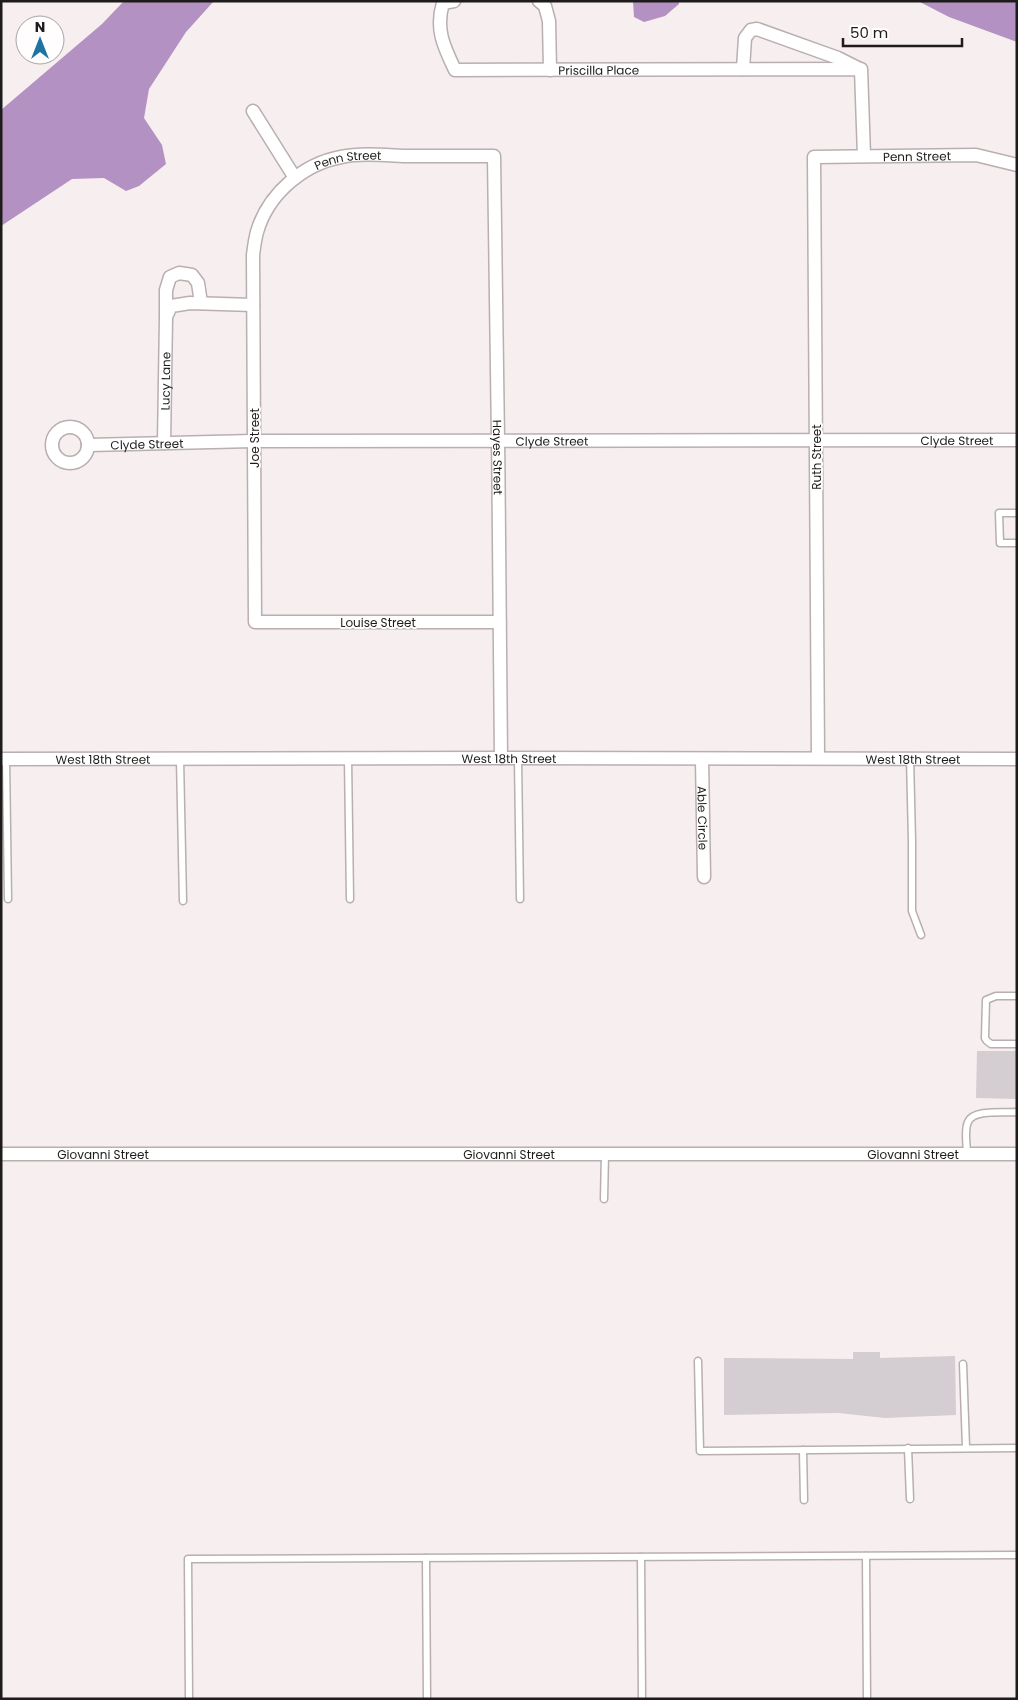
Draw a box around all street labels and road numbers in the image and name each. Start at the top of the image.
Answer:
street label: Priscilla Place [558,61,639,78]
street label: Penn Street [311,146,382,173]
street label: Penn Street [883,147,951,165]
street label: Lucy Lane [156,352,174,410]
street label: Joe Street [246,408,263,468]
street label: Hayes Street [489,420,507,495]
street label: Ruth Street [808,424,825,490]
street label: Clyde Street [515,432,588,449]
street label: Clyde Street [920,432,993,449]
street label: Clyde Street [110,434,184,453]
street label: Louise Street [340,614,416,631]
street label: West 18th Street [462,749,556,767]
street label: West 18th Street [56,750,150,767]
street label: West 18th Street [866,750,960,767]
street label: Able Circle [694,786,712,850]
street label: Giovanni Street [57,1146,149,1163]
street label: Giovanni Street [463,1146,555,1163]
street label: Giovanni Street [867,1146,959,1163]

